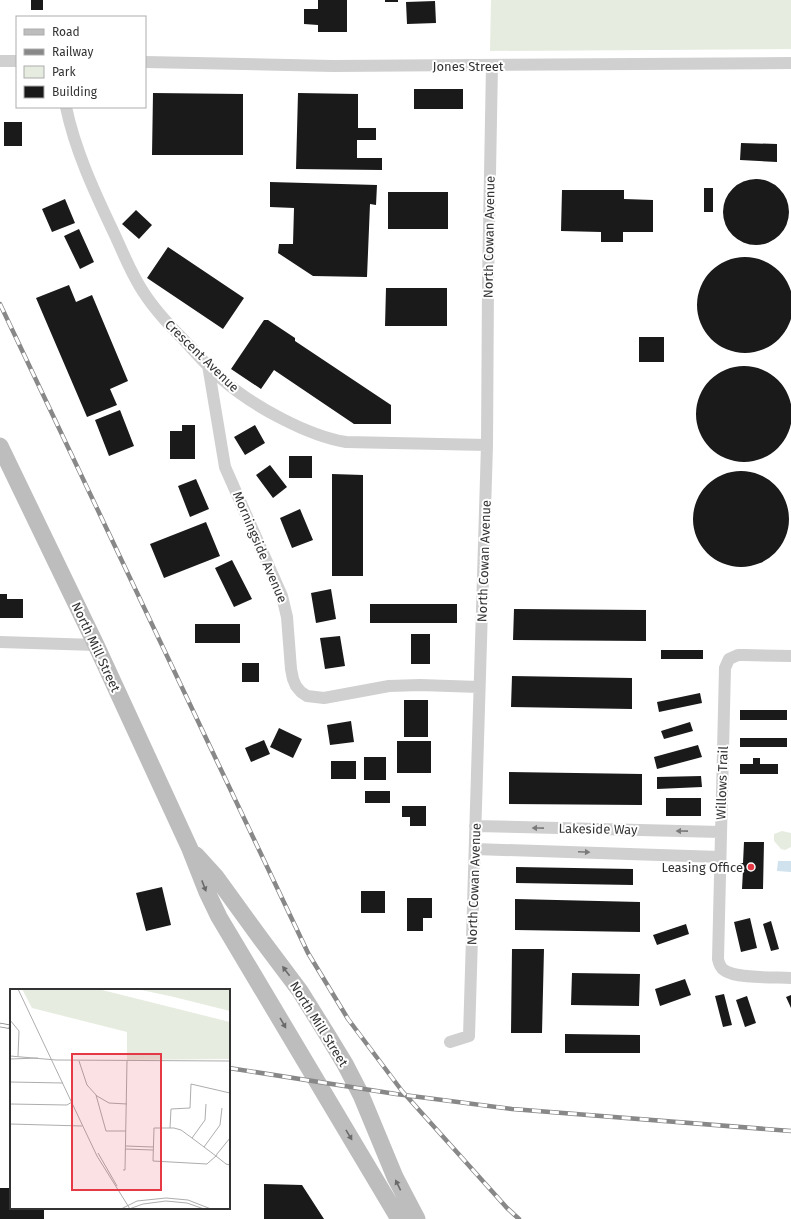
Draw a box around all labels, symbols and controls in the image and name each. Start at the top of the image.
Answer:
legend [16,16,146,108]
text: Road [52,25,80,39]
text: Railway [52,45,93,59]
street label: Jones Street [432,59,504,74]
text: Park [52,65,76,79]
text: Building [52,85,98,99]
street label: North Cowan Avenue [480,176,498,298]
street label: Crescent Avenue [162,317,242,395]
street label: Morningside Avenue [230,489,290,605]
street label: North Cowan Avenue [474,500,494,622]
street label: North Mill Street [69,600,123,695]
street label: Willows Trail [713,746,731,820]
street label: Lakeside Way [559,821,638,837]
street label: North Cowan Avenue [464,823,484,945]
one-way arrow [531,825,544,831]
one-way arrow [675,828,688,834]
one-way arrow [578,849,590,856]
place label: Leasing Office [662,860,743,875]
marker: Leasing Office [746,862,756,872]
one-way arrow [202,880,208,892]
one-way arrow [281,966,290,977]
street label: North Mill Street [287,979,351,1070]
inset map [10,989,230,1209]
one-way arrow [280,1017,287,1028]
one-way arrow [345,1129,352,1141]
one-way arrow [395,1179,402,1190]

